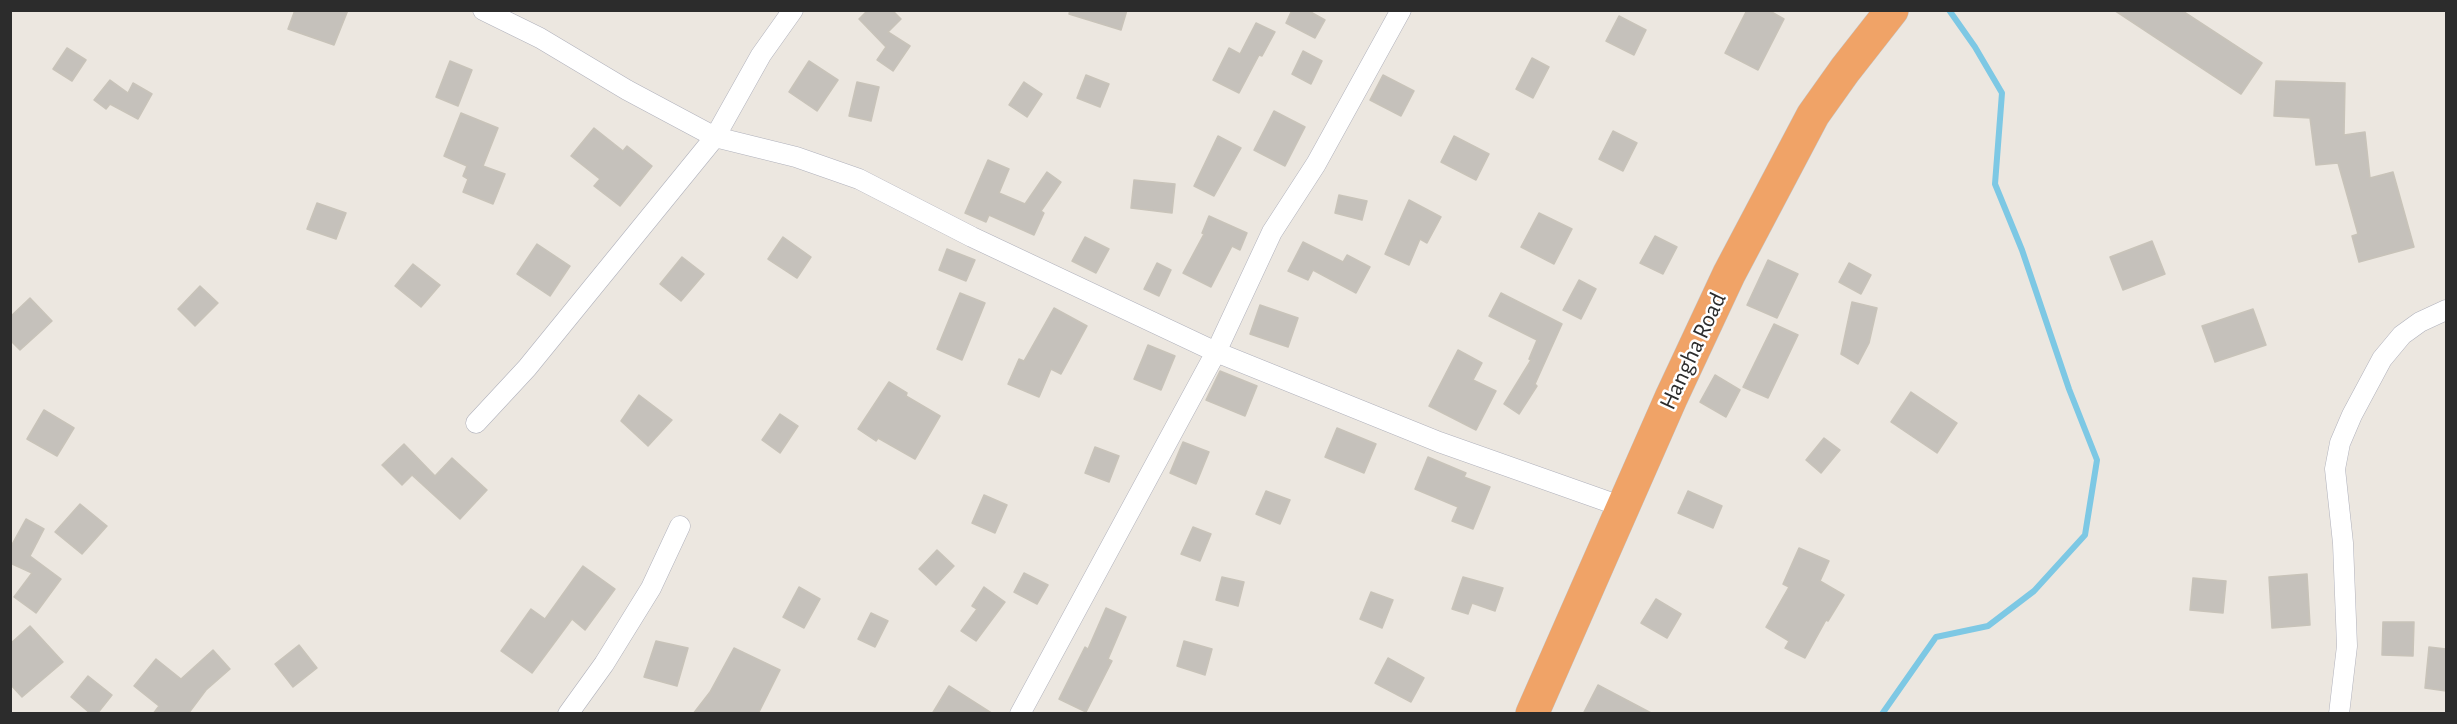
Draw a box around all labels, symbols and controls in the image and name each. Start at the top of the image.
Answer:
street label: Hangha Road [1653,288,1733,414]

